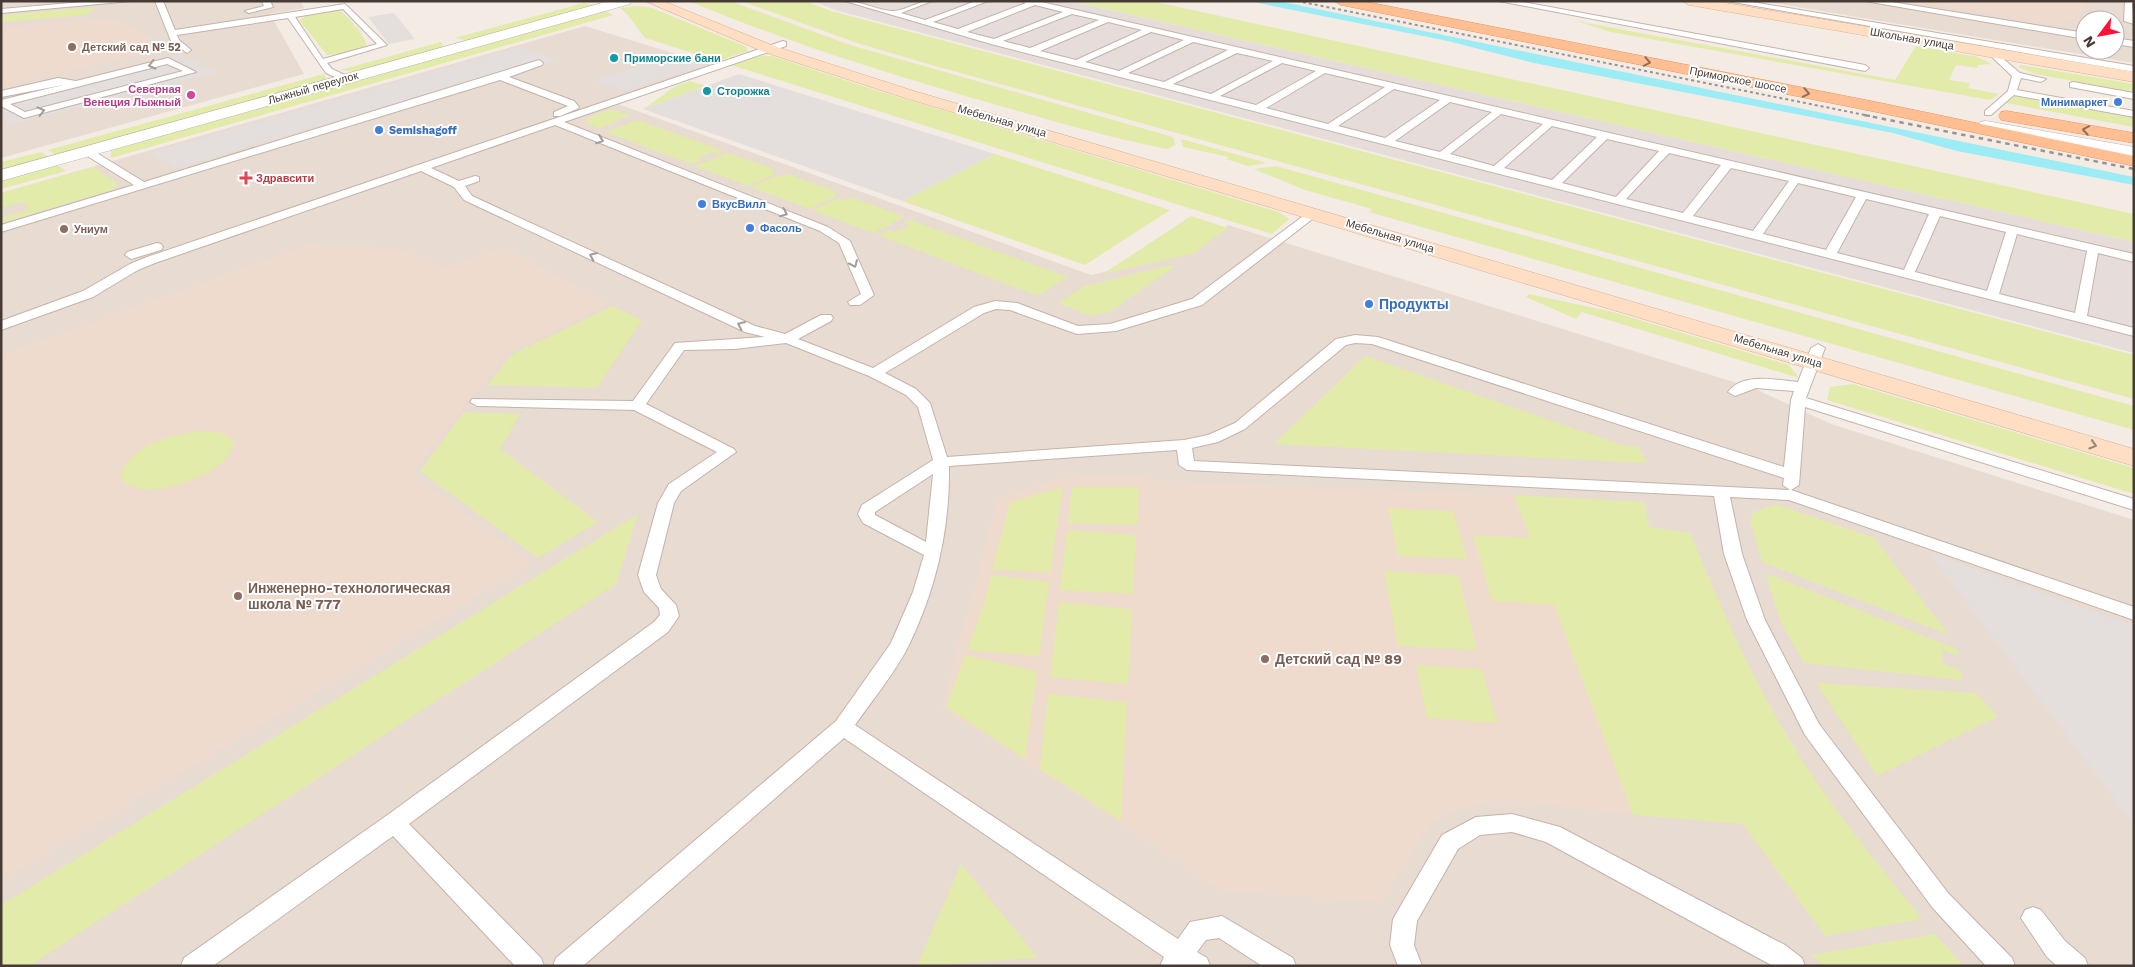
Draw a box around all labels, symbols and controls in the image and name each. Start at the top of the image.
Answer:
north arrow [2075,10,2125,60]
street label: Школьная улица [1869,25,1956,53]
text: N [2079,33,2099,51]
marker: Детский сад № 52 [66,41,78,53]
place label: Детский сад № 52 [82,41,181,54]
marker: Приморские бани [608,52,620,64]
place label: Приморские бани [624,52,721,65]
one-way arrow [1642,56,1651,67]
one-way arrow [148,59,157,70]
street label: Приморское шоссе [1688,64,1788,96]
street label: Лыжный переулок [266,69,360,107]
place label: Северная Венеция Лыжный [83,83,181,109]
marker: Сторожка [701,85,713,97]
place label: Сторожка [717,85,771,98]
one-way arrow [1802,88,1810,98]
marker: Северная Венеция Лыжный [185,89,197,101]
place label: Минимаркет [2041,96,2109,109]
marker: Минимаркет [2112,96,2124,108]
street label: Мебельная улица [956,102,1049,140]
one-way arrow [37,106,46,117]
marker: Semishagoff [373,124,385,136]
place label: Semishagoff [389,124,457,137]
one-way arrow [2081,125,2090,135]
one-way arrow [595,134,604,144]
marker: Здравсити [240,172,252,184]
place label: Здравсити [256,172,314,185]
marker: ВкусВилл [696,198,708,210]
place label: ВкусВилл [712,198,766,211]
one-way arrow [779,207,788,217]
street label: Мебельная улица [1344,216,1436,256]
marker: Фасоль [744,222,756,234]
place label: Фасоль [760,222,802,235]
marker: Униум [58,223,70,235]
place label: Униум [74,223,108,236]
one-way arrow [589,252,598,263]
one-way arrow [847,259,858,268]
place label: Продукты [1379,296,1449,312]
marker: Продукты [1363,298,1375,310]
one-way arrow [737,321,746,331]
street label: Мебельная улица [1732,331,1824,371]
one-way arrow [2088,440,2096,450]
place label: Инженерно-технологическая школа № 777 [248,580,450,612]
marker: Инженерно-технологическая школа № 777 [232,590,244,602]
place label: Детский сад № 89 [1275,651,1402,667]
marker: Детский сад № 89 [1259,653,1271,665]

